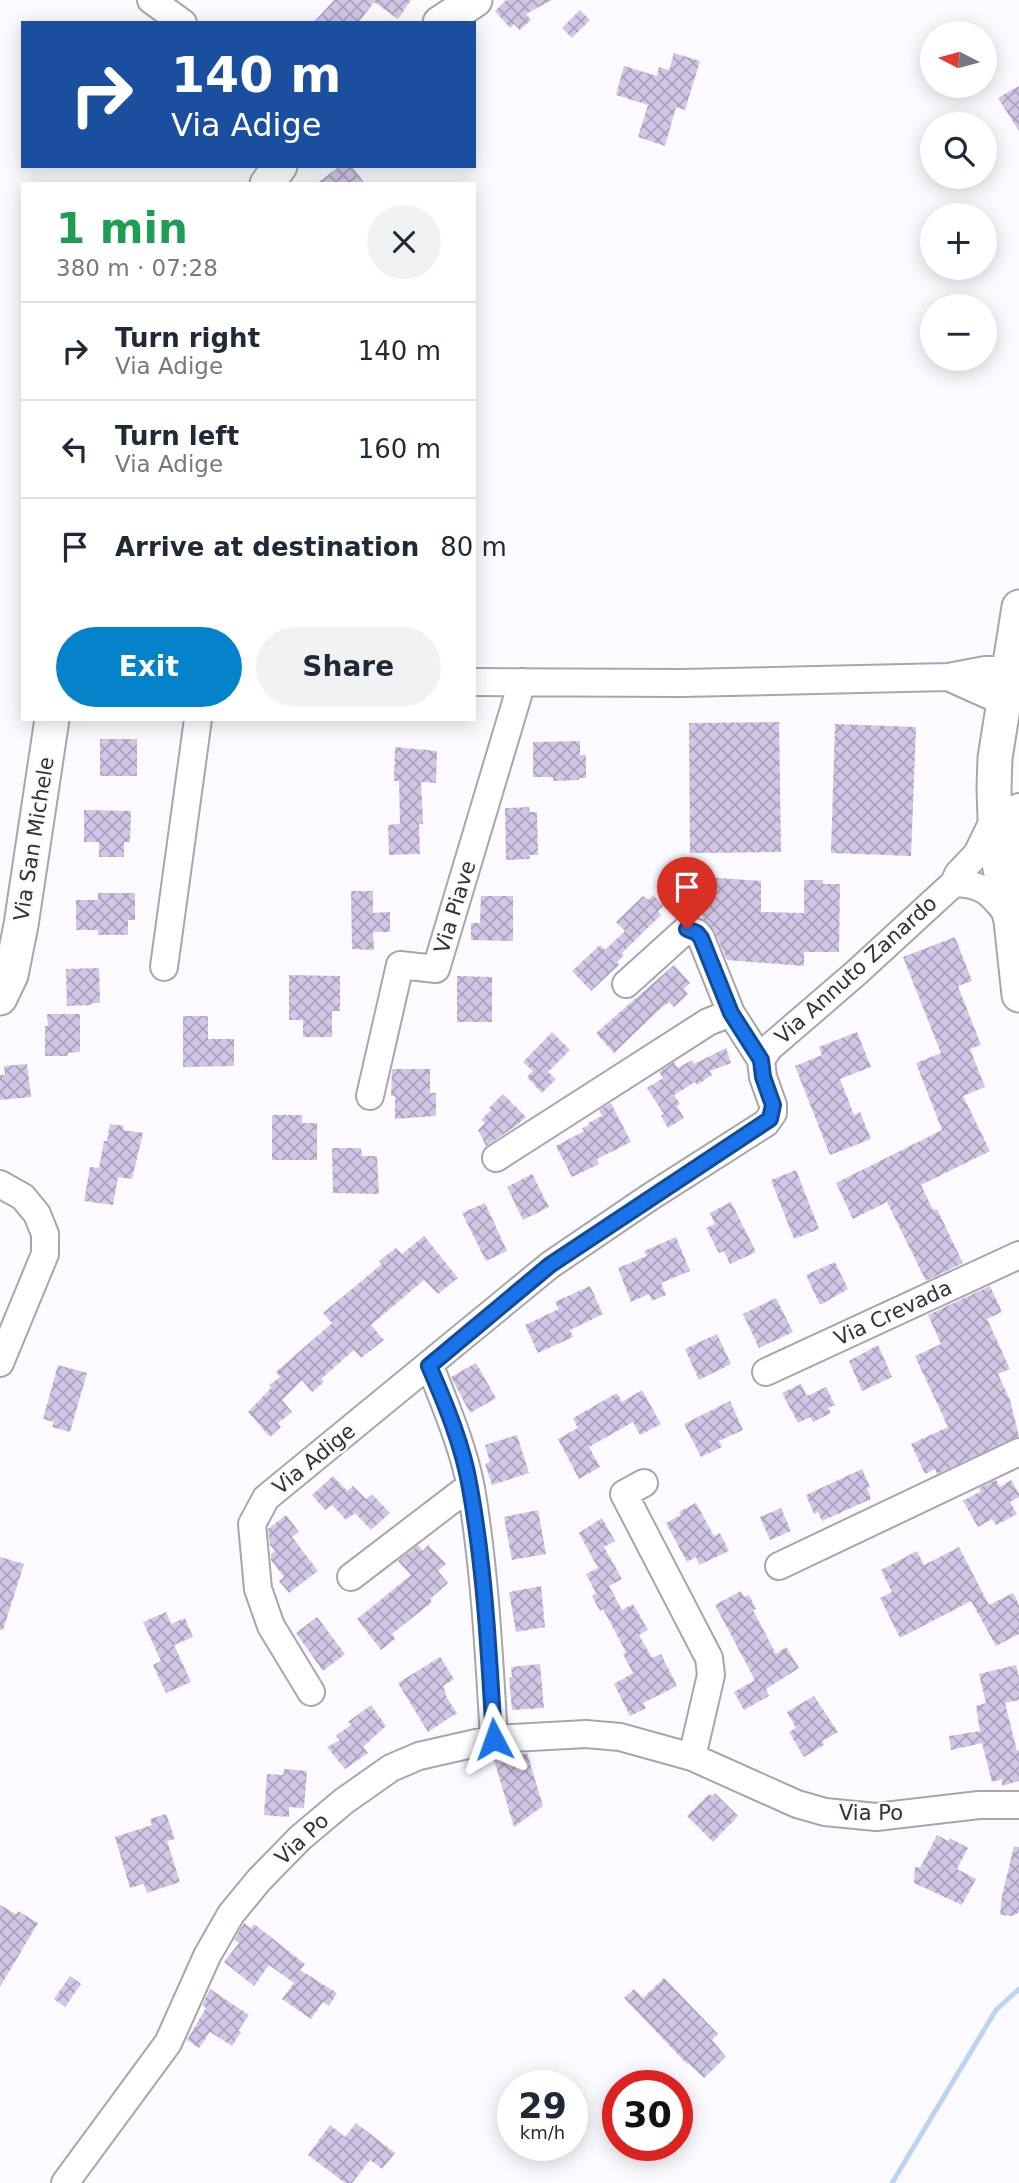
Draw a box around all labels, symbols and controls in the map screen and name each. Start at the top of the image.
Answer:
north arrow [920,21,998,98]
map controls [920,21,997,371]
text: 140 m [171,47,341,104]
icon: right [56,49,147,140]
text: Via Adige [171,106,321,144]
button: search [920,112,997,189]
button: + [920,203,997,280]
text: 1 min [56,204,188,253]
button: close [367,205,441,279]
text: 380 m · 07:28 [56,255,218,281]
button: − [920,294,997,371]
text: Turn right [115,323,260,353]
icon: right [56,332,94,370]
text: 140 m [358,336,441,366]
text: Via Adige [115,353,223,379]
text: Turn left [115,421,239,451]
icon: left [56,430,94,468]
text: 160 m [358,434,441,464]
text: Via Adige [115,451,223,477]
icon: arrive [56,528,94,566]
text: Arrive at destination [115,532,419,562]
text: 80 m [440,532,507,562]
button: Exit [56,627,242,707]
button: Share [256,627,441,707]
street label: Via San Michele [9,755,59,923]
pin [657,857,717,929]
street label: Via Piave [430,858,480,956]
icon: arrive [668,868,706,906]
street label: Via Annuto Zanardo [770,891,942,1049]
street label: Via Crevada [831,1275,955,1351]
street label: Via Adige [268,1419,360,1499]
position arrow [457,1702,531,1776]
street label: Via Po [839,1801,903,1825]
street label: Via Po [270,1808,334,1870]
speed limit sign: 30 [602,2070,693,2161]
text: 29 [518,2086,567,2126]
text: km/h [520,2122,565,2143]

